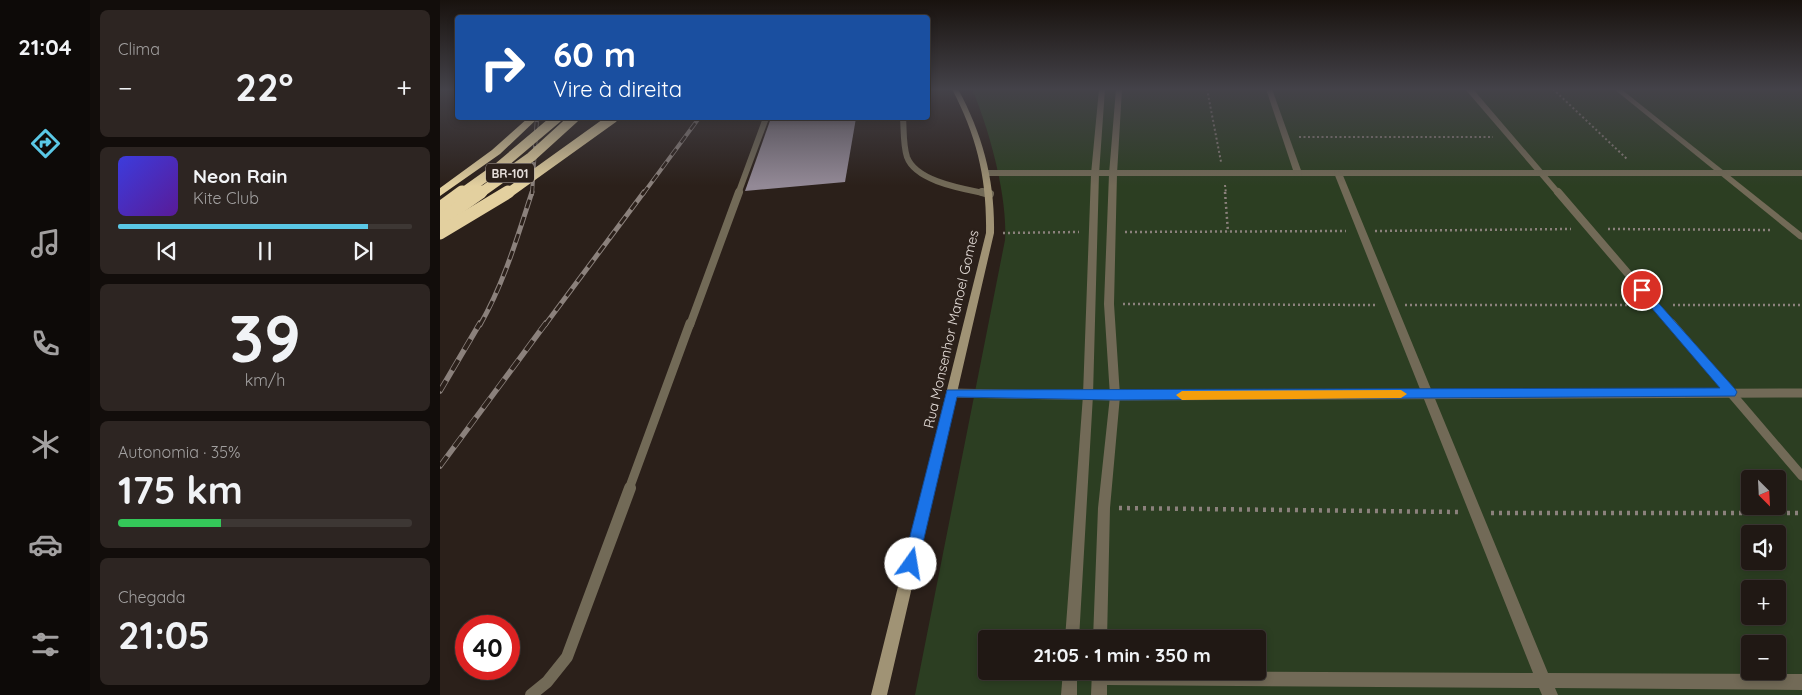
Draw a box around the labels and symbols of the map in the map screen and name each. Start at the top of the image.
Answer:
road number: BR-101 [486,164,534,182]
street label: Rua Monsenhor Manoel Gomes [919,228,983,430]
pin [1621,269,1663,311]
north arrow [1741,470,1786,515]
position arrow [884,537,936,589]
speed limit sign: 40 [455,615,520,680]

